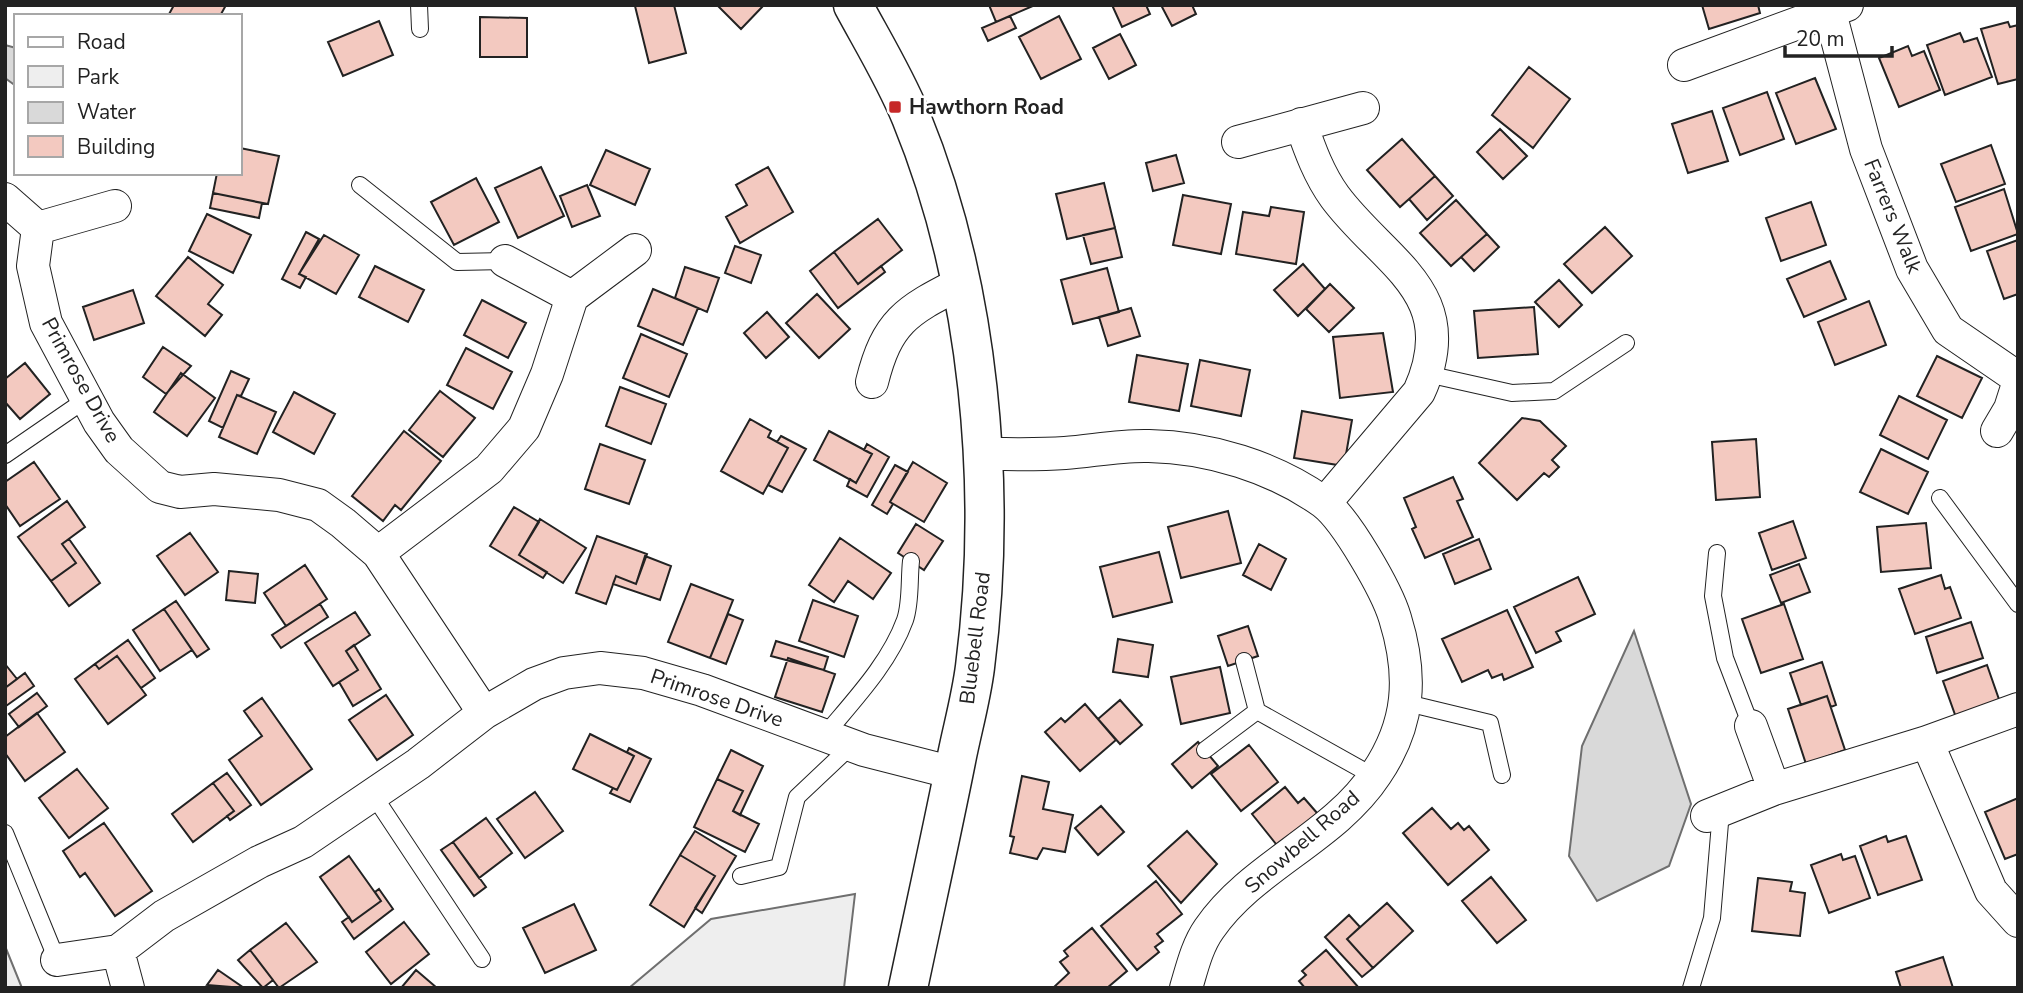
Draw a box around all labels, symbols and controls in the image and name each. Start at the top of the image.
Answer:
legend [14,14,242,175]
scale bar [1785,14,1892,58]
text: 20 m [1796,25,1845,53]
text: Road [77,28,126,56]
text: Park [77,63,119,91]
place label: Hawthorn Road [909,93,1064,121]
text: Water [77,98,136,126]
marker: Hawthorn Road [887,99,903,115]
text: Building [77,133,155,161]
street label: Farrers Walk [1857,155,1929,278]
street label: Primrose Drive [35,312,127,448]
street label: Bluebell Road [953,570,997,706]
street label: Primrose Drive [647,662,787,734]
street label: Snowbell Road [1238,784,1366,900]

